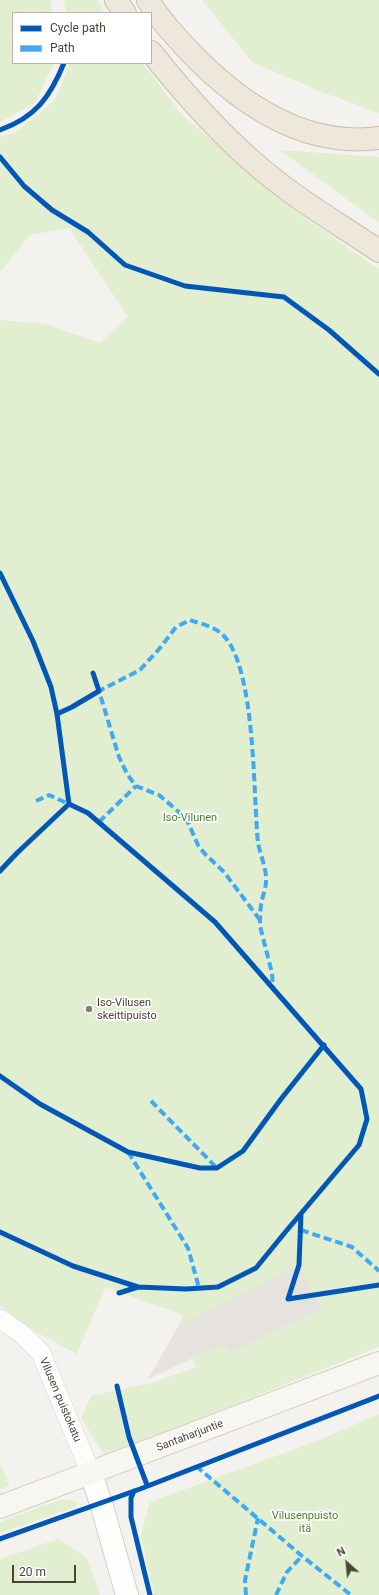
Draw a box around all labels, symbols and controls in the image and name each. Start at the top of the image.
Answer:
legend [12,12,152,64]
text: Cycle path [50,21,106,35]
text: Path [50,41,75,55]
park label: Iso-Vilunen [163,811,217,825]
place label: Iso-Vilusen skeittipuisto [97,996,157,1022]
marker: Iso-Vilusen skeittipuisto [84,1004,94,1014]
street label: Vilusen puistokatu [36,1356,84,1444]
street label: Santaharjuntie [155,1417,225,1455]
park label: Vilusenpuisto itä [272,1509,338,1535]
north arrow [327,1543,367,1583]
text: N [335,1544,348,1559]
scale bar [14,1557,78,1583]
text: 20 m [19,1565,46,1579]

